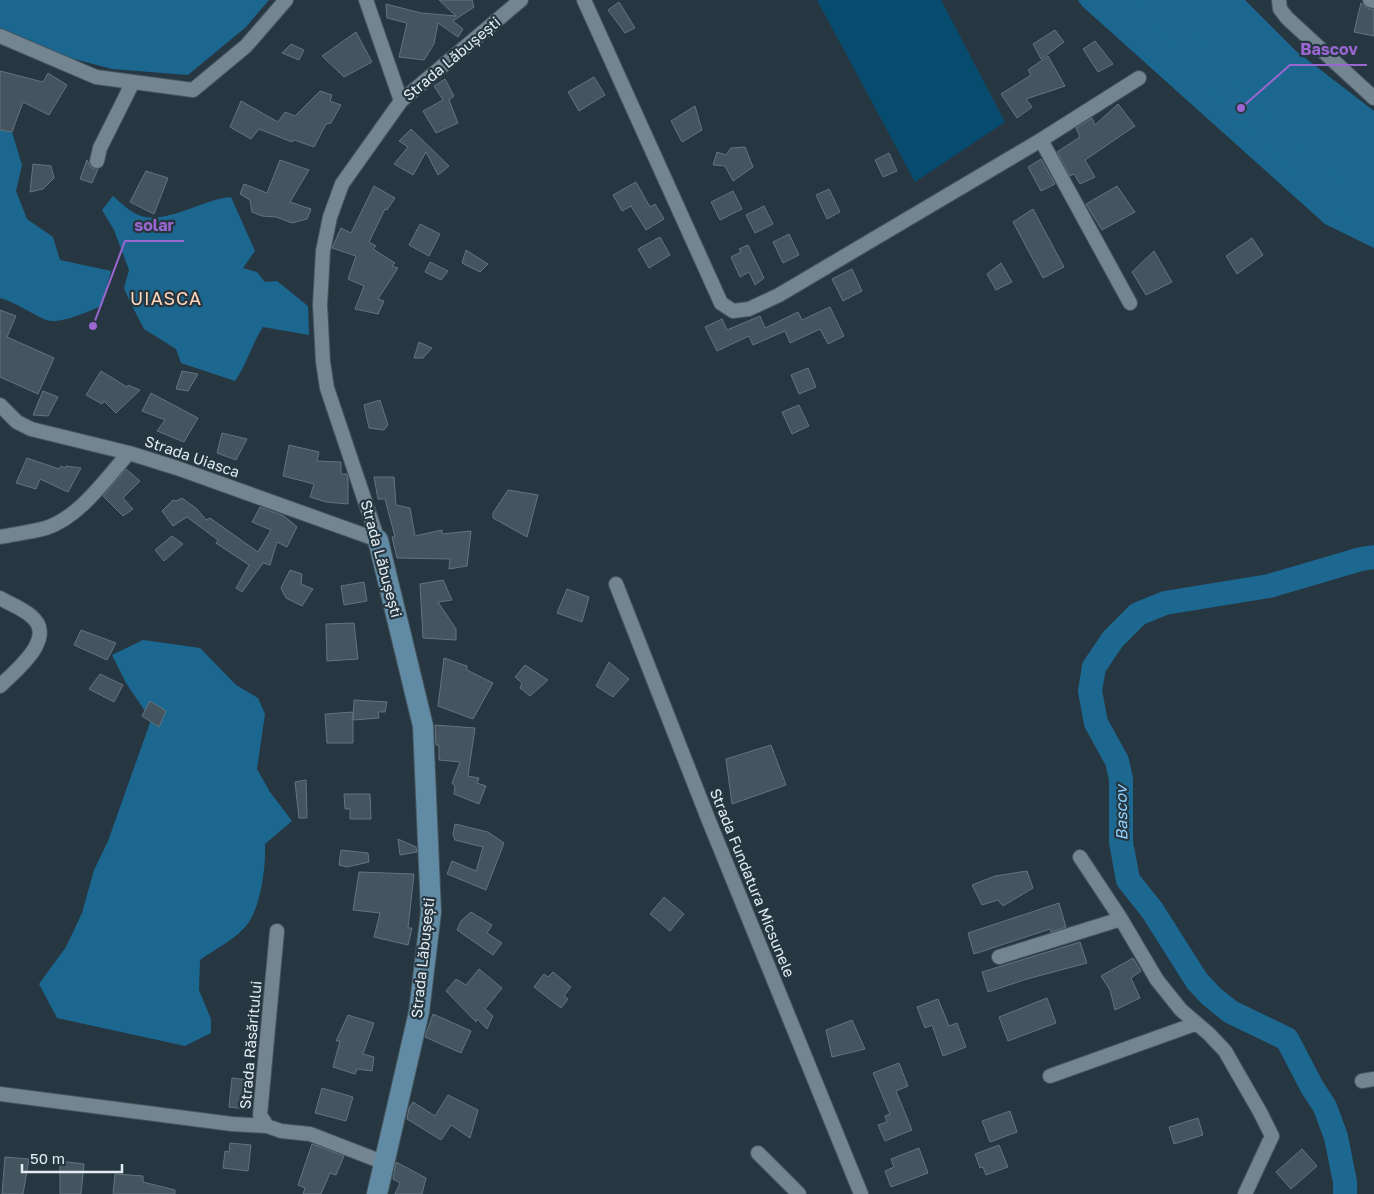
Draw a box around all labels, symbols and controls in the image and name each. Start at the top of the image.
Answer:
street label: Strada Lăbușești [399,12,503,104]
callout: Bascov [1290,34,1367,65]
text: Bascov [1300,39,1358,59]
callout: solar [125,210,184,241]
text: solar [134,215,174,235]
district label: UIASCA [130,287,202,309]
street label: Strada Uiasca [143,431,242,481]
street label: Strada Lăbușești [358,498,406,620]
water label: Bascov [1110,783,1131,841]
street label: Strada Fundatura Micsunele [707,786,799,980]
street label: Strada Lăbușești [407,897,437,1019]
street label: Strada Răsăritului [235,980,265,1110]
scale bar [22,1142,122,1174]
text: 50 m [30,1149,65,1167]

